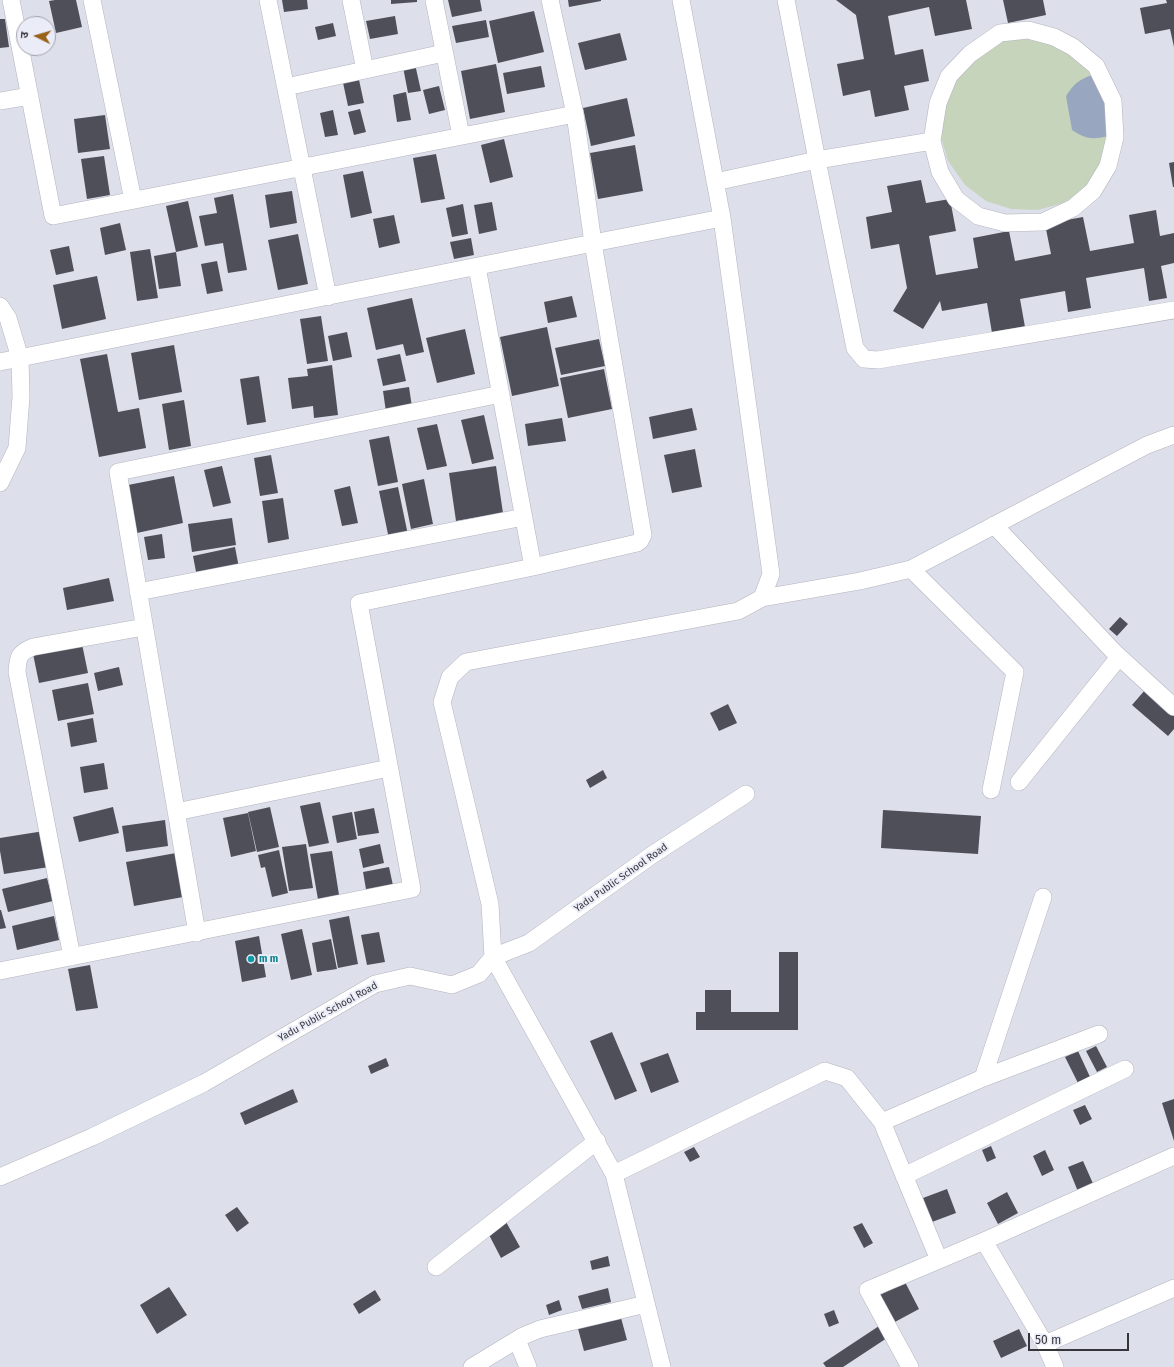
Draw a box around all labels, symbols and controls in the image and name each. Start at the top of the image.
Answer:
north arrow [16,16,56,56]
text: उ [18,31,31,39]
street label: Yadu Public School Road [572,841,670,915]
place label: m m [259,953,278,965]
marker: m m [246,954,256,964]
street label: Yadu Public School Road [276,980,380,1044]
scale bar [1030,1325,1131,1351]
text: 50 m [1035,1333,1061,1347]

